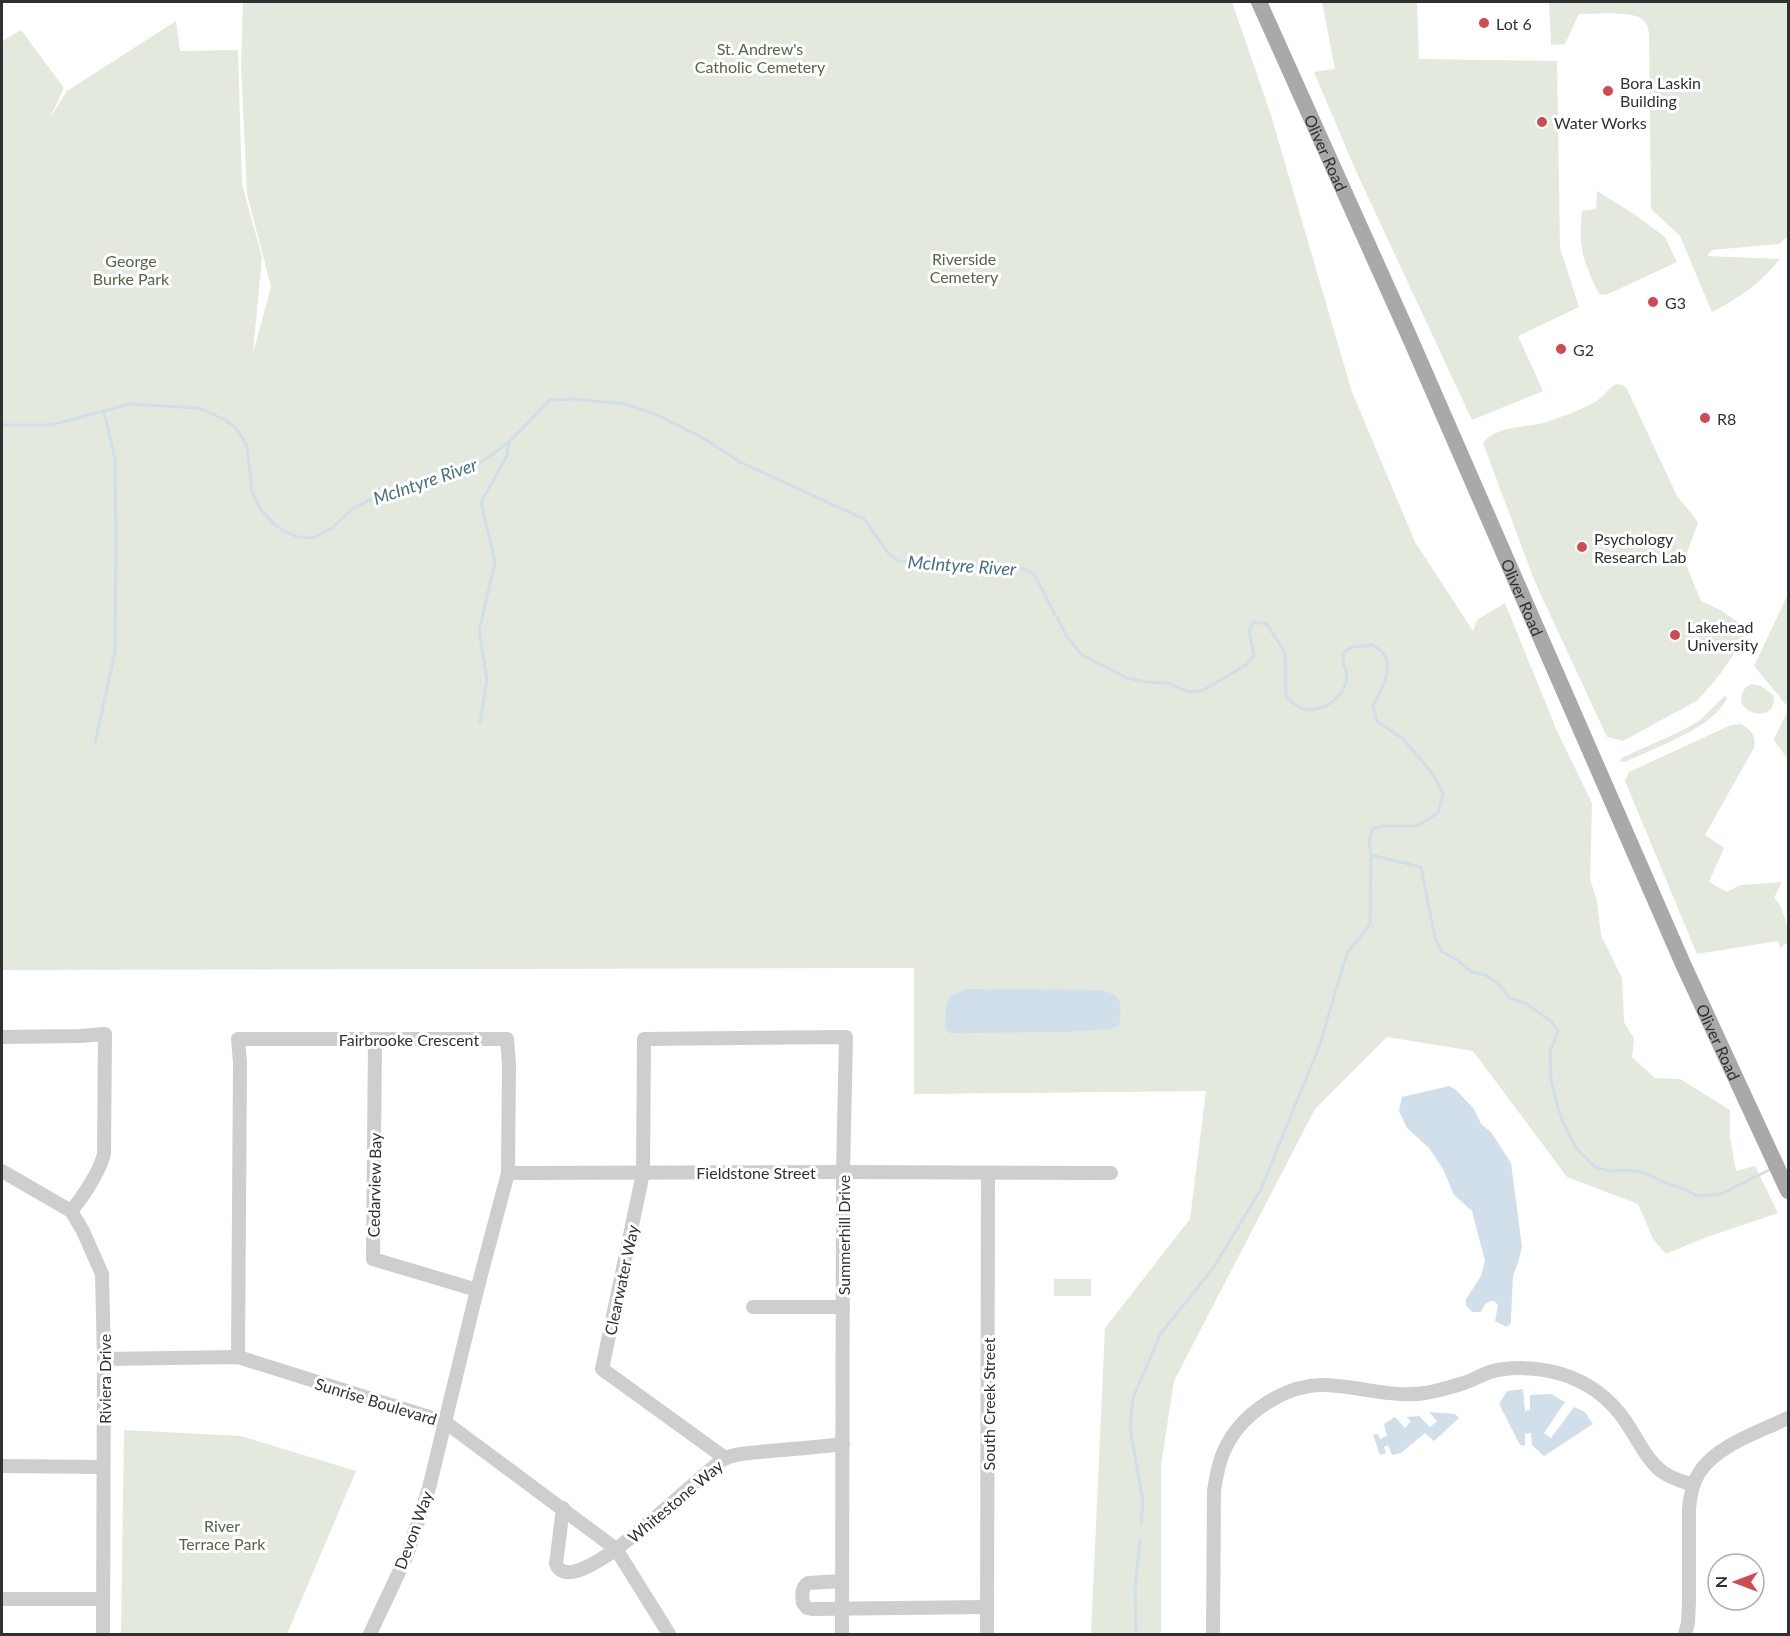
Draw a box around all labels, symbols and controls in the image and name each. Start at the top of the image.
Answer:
place label: Lot 6 [1496,14,1532,33]
marker: Lot 6 [1477,16,1491,30]
park label: St. Andrew's Catholic Cemetery [695,39,826,76]
place label: Bora Laskin Building [1620,73,1701,110]
marker: Bora Laskin Building [1601,84,1615,98]
street label: Oliver Road [1301,111,1352,194]
place label: Water Works [1554,113,1647,132]
marker: Water Works [1535,115,1549,129]
park label: Riverside Cemetery [930,249,999,286]
park label: George Burke Park [93,251,170,288]
place label: G3 [1665,293,1686,312]
marker: G3 [1646,295,1660,309]
place label: G2 [1573,340,1594,359]
marker: G2 [1554,342,1568,356]
place label: R8 [1717,409,1736,428]
marker: R8 [1698,411,1712,425]
water label: McIntyre River [370,453,481,509]
place label: Psychology Research Lab [1594,529,1687,566]
marker: Psychology Research Lab [1575,540,1589,554]
water label: McIntyre River [907,550,1018,580]
street label: Oliver Road [1498,556,1548,638]
place label: Lakehead University [1687,617,1759,654]
marker: Lakehead University [1668,628,1682,642]
street label: Oliver Road [1693,1001,1745,1083]
street label: Fairbrooke Crescent [339,1030,479,1049]
street label: Cedarview Bay [364,1132,384,1238]
street label: Fieldstone Street [696,1163,816,1182]
street label: Summerhill Drive [834,1175,853,1295]
street label: Clearwater Way [600,1222,642,1337]
street label: Riviera Drive [95,1334,114,1424]
street label: South Creek Street [979,1337,998,1470]
street label: Sunrise Boulevard [313,1373,439,1429]
street label: Whitestone Way [624,1455,727,1546]
street label: Devon Way [390,1488,436,1572]
park label: River Terrace Park [179,1516,266,1553]
north arrow [1706,1552,1766,1612]
text: N [1711,1576,1730,1588]

